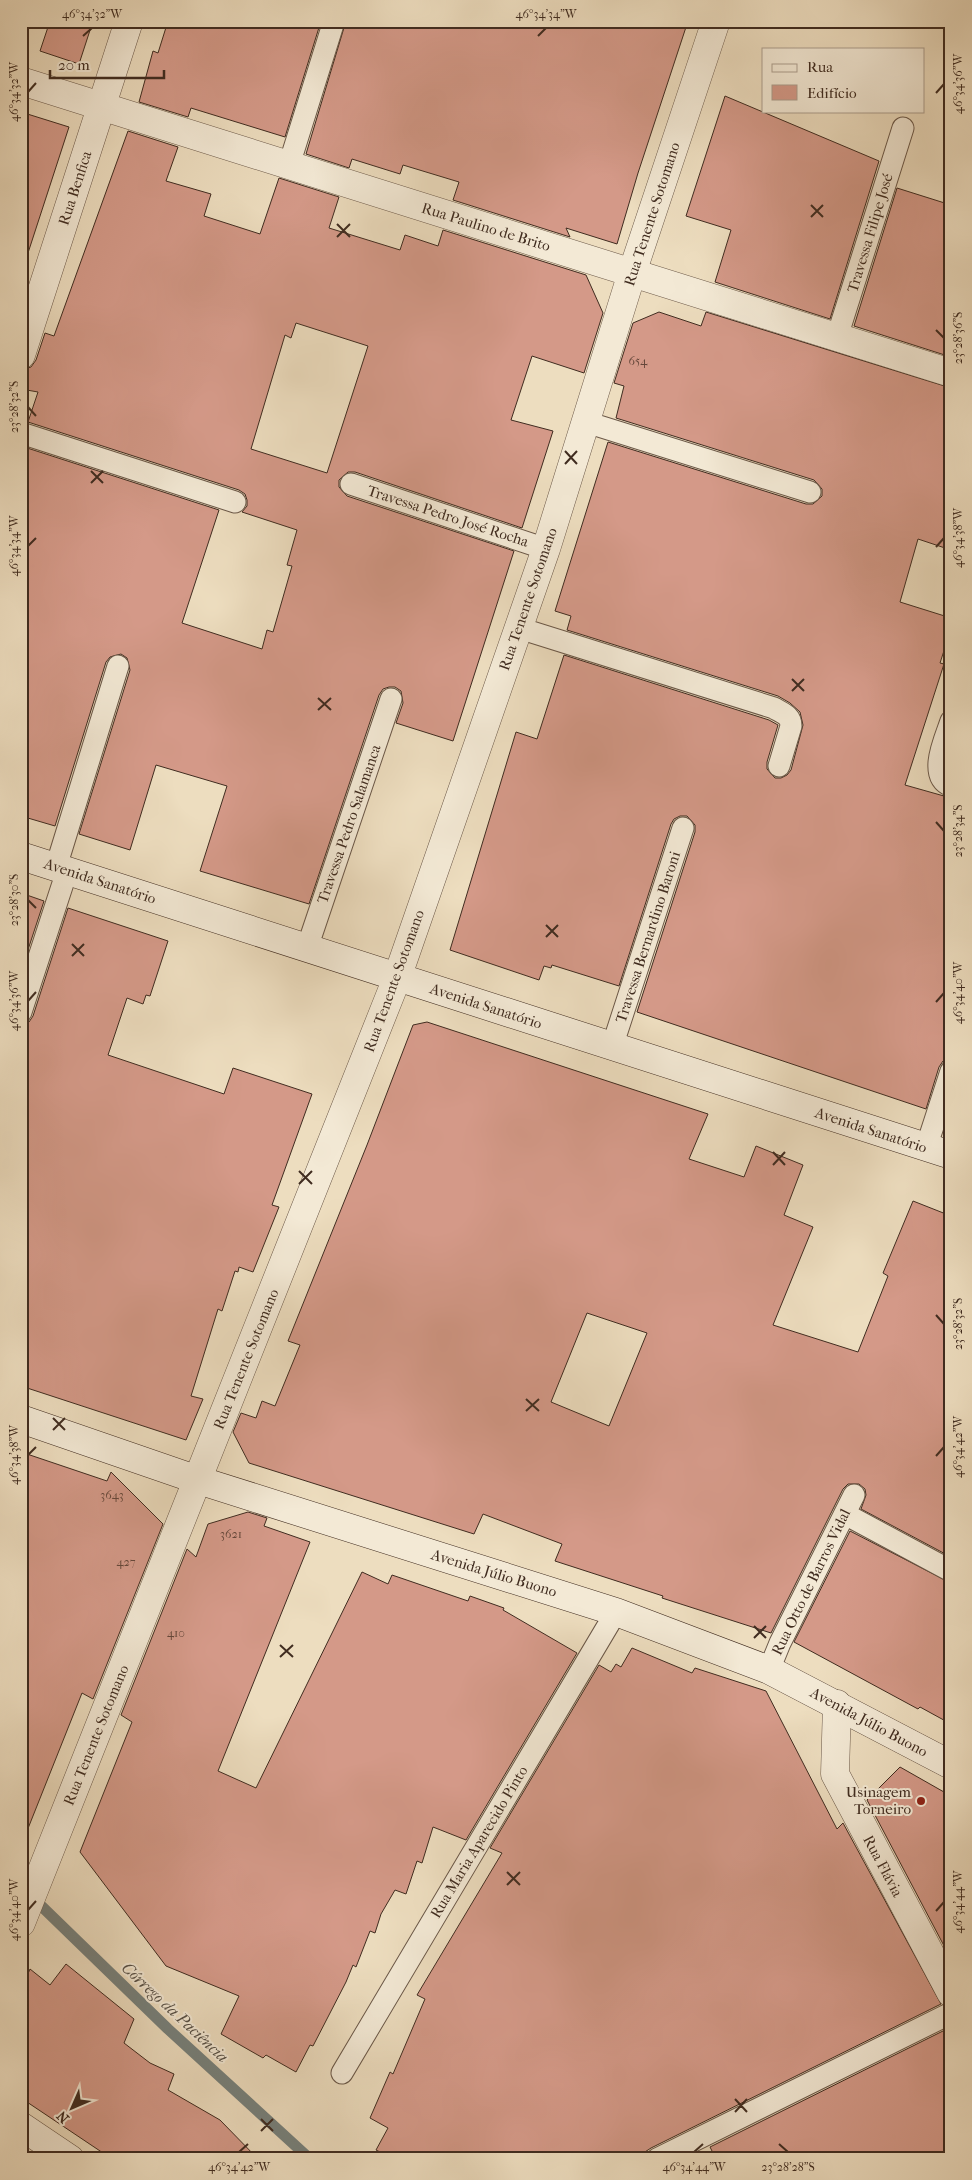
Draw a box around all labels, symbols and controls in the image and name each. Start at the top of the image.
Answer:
text: 46°34'32"W [62,7,123,21]
text: 46°34'34"W [516,7,578,21]
scale bar [50,48,164,80]
legend [762,48,924,112]
text: 46°34'36"W [951,53,965,114]
text: 20 m [58,56,90,74]
text: Rua [807,58,834,76]
text: 46°34'32"W [7,61,21,122]
text: Edifício [807,84,857,102]
street label: Rua Tenente Sotomano [620,140,684,288]
street label: Rua Benfica [55,148,96,227]
street label: Travessa Filipe José [843,171,897,295]
street label: Rua Paulino de Brito [419,199,553,255]
text: 23°28'36"S [951,312,965,364]
house number: 654 [629,354,648,368]
text: 23°28'32"S [7,381,21,433]
street label: Travessa Pedro José Rocha [365,481,532,551]
text: 46°34'38"W [951,507,965,568]
text: 46°34'34"W [7,514,21,576]
street label: Rua Tenente Sotomano [495,525,561,673]
street label: Travessa Pedro Salamanca [313,741,385,906]
text: 23°28'34"S [951,804,965,858]
street label: Travessa Bernardino Baroni [612,849,684,1025]
street label: Avenida Sanatório [41,854,159,908]
text: 23°28'30"S [7,874,21,926]
street label: Rua Tenente Sotomano [360,907,428,1055]
text: 46°34'40"W [951,960,965,1024]
text: 46°34'36"W [7,970,21,1031]
street label: Avenida Sanatório [427,979,545,1033]
street label: Avenida Sanatório [812,1103,930,1157]
street label: Rua Tenente Sotomano [210,1286,283,1432]
text: 23°28'32"S [951,1298,965,1350]
text: 46°34'42"W [951,1415,965,1478]
text: 46°34'38"W [7,1424,21,1485]
house number: 3643 [100,1488,124,1502]
street label: Rua Otto de Barros Vidal [768,1506,854,1658]
house number: 3621 [220,1527,242,1541]
street label: Avenida Júlio Buono [428,1545,559,1601]
house number: 427 [116,1555,136,1569]
house number: 410 [167,1626,185,1640]
street label: Rua Tenente Sotomano [60,1662,133,1808]
street label: Avenida Júlio Buono [806,1683,931,1761]
street label: Rua Maria Aparecido Pinto [426,1762,532,1921]
place label: Usinagem Torneiro [846,1783,912,1818]
marker: Usinagem Torneiro [915,1795,927,1807]
street label: Rua Flávia [859,1832,907,1901]
text: 46°34'44"W [951,1869,965,1934]
text: 46°34'40"W [7,1877,21,1941]
water label: Córrego da Paciência [118,1958,232,2066]
north arrow [48,2082,98,2132]
text: N [53,2107,73,2127]
text: 46°34'42"W [208,2160,271,2174]
text: 46°34'44"W [662,2160,727,2174]
text: 23°28'28"S [761,2160,815,2174]

